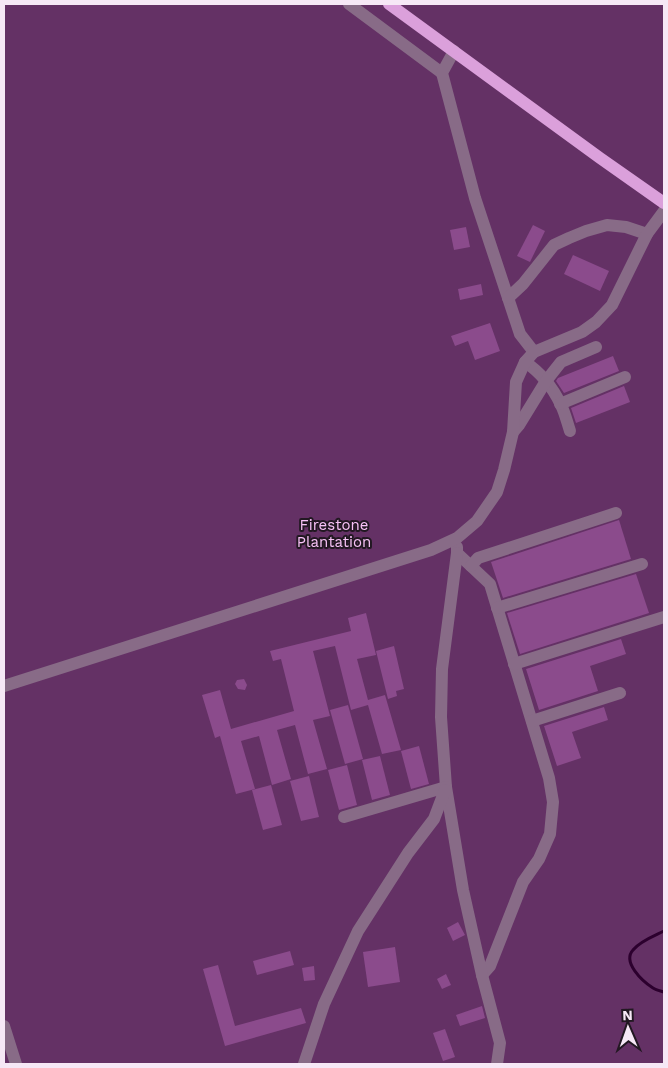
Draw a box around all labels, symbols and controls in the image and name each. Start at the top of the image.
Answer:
park label: Firestone Plantation [297,516,371,551]
north arrow [603,1003,653,1053]
text: N [622,1007,633,1023]

